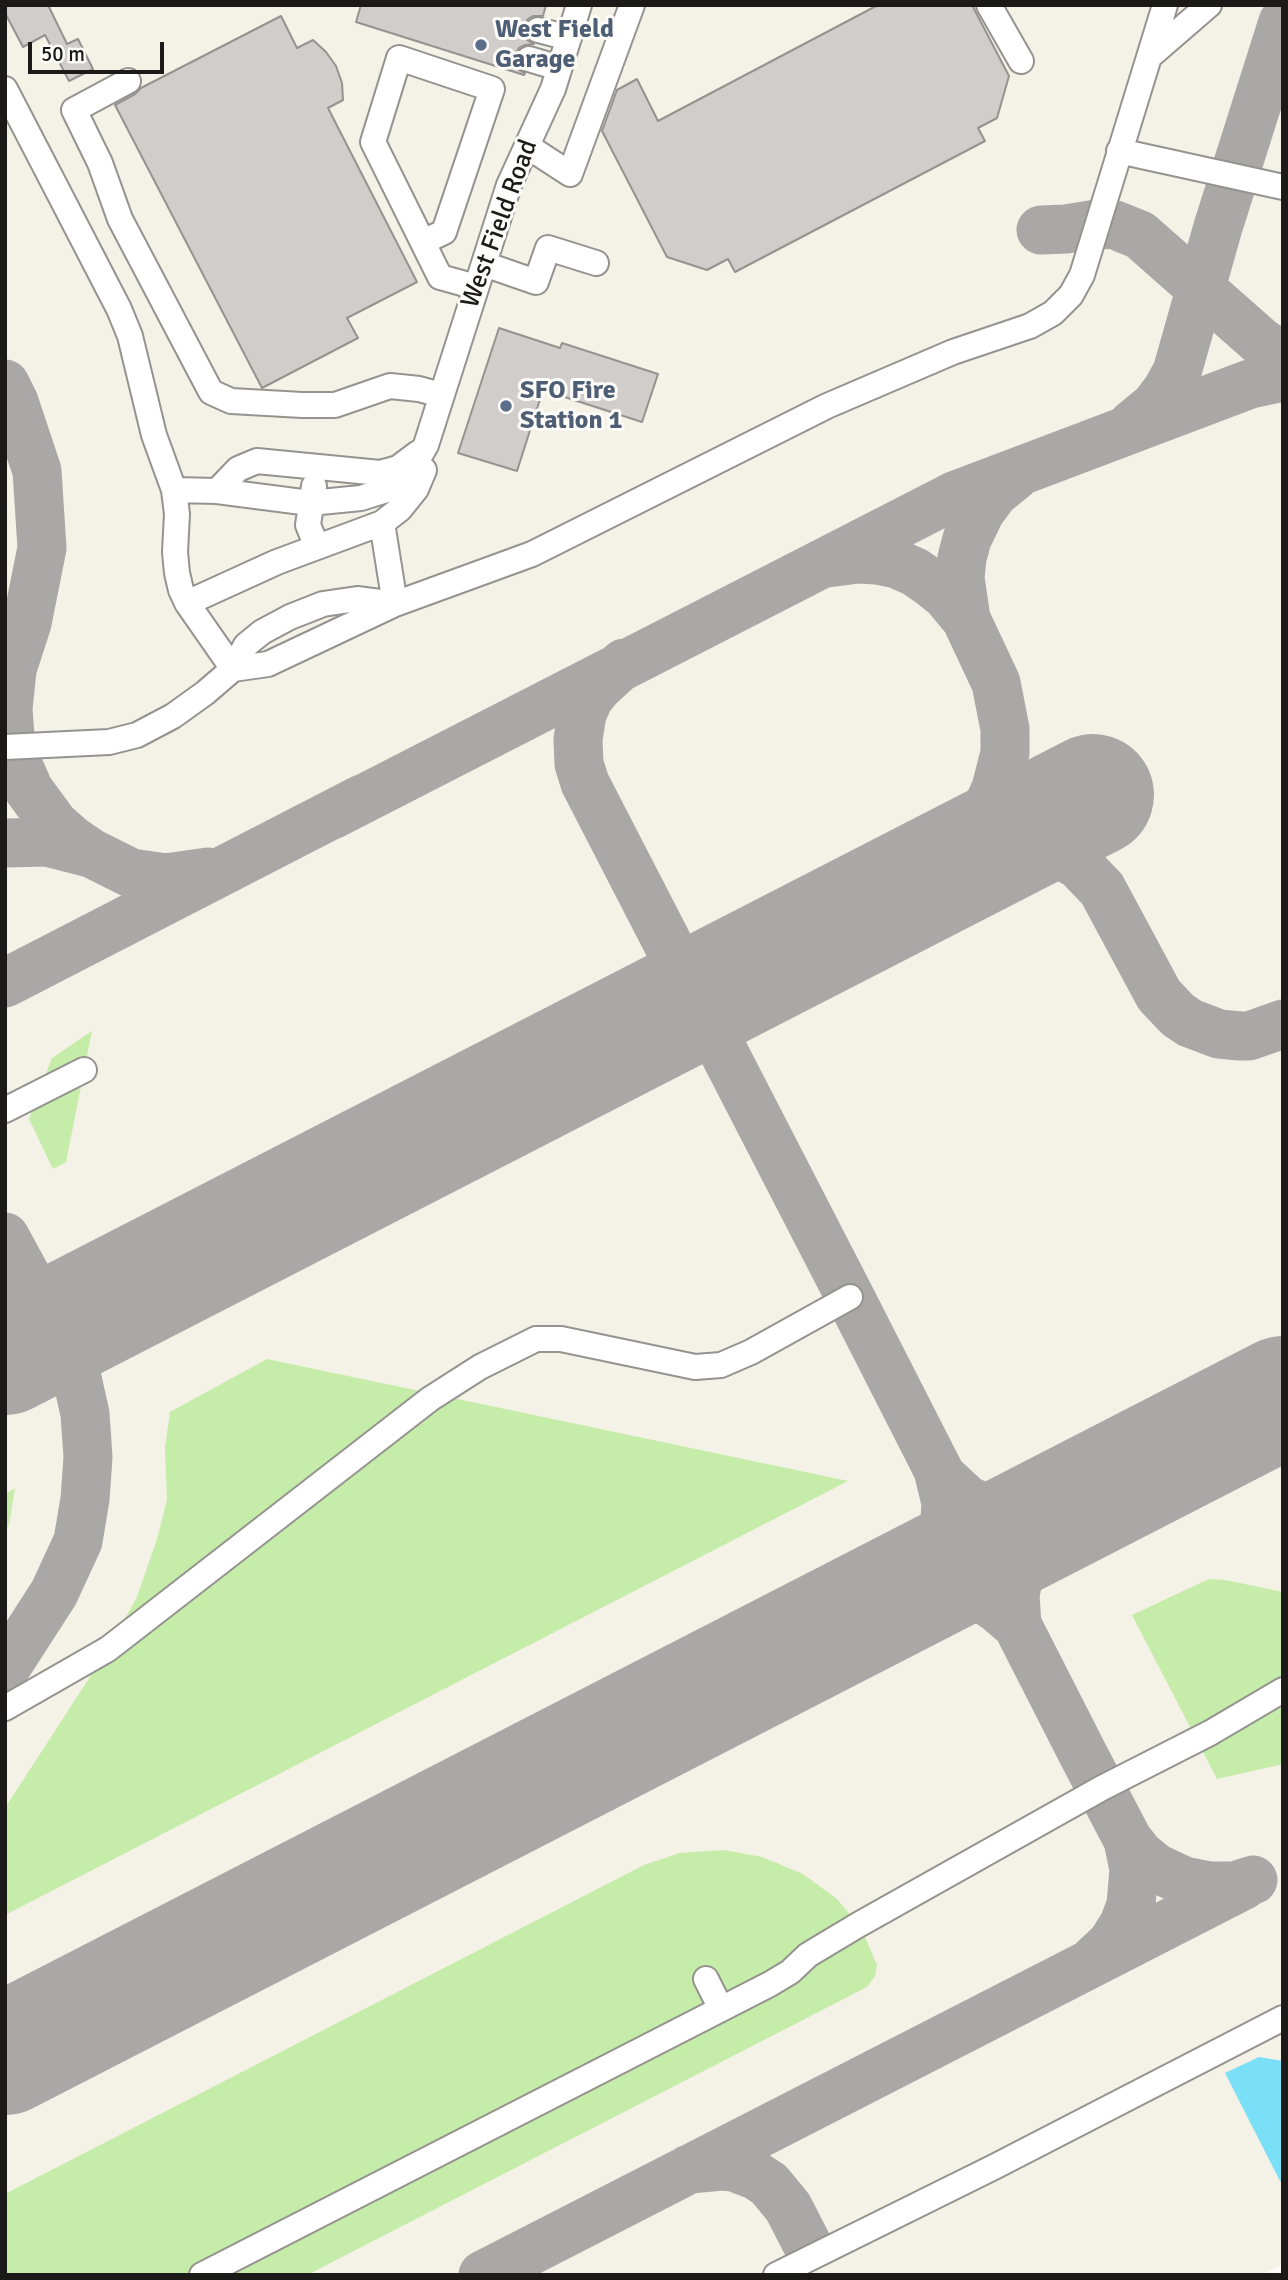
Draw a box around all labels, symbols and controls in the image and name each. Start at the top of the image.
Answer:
place label: West Field Garage [495,14,614,76]
scale bar [32,28,168,72]
marker: West Field Garage [473,37,489,53]
text: 50 m [41,41,85,67]
street label: West Field Road [455,136,545,312]
place label: SFO Fire Station 1 [520,375,622,436]
marker: SFO Fire Station 1 [498,398,514,414]

